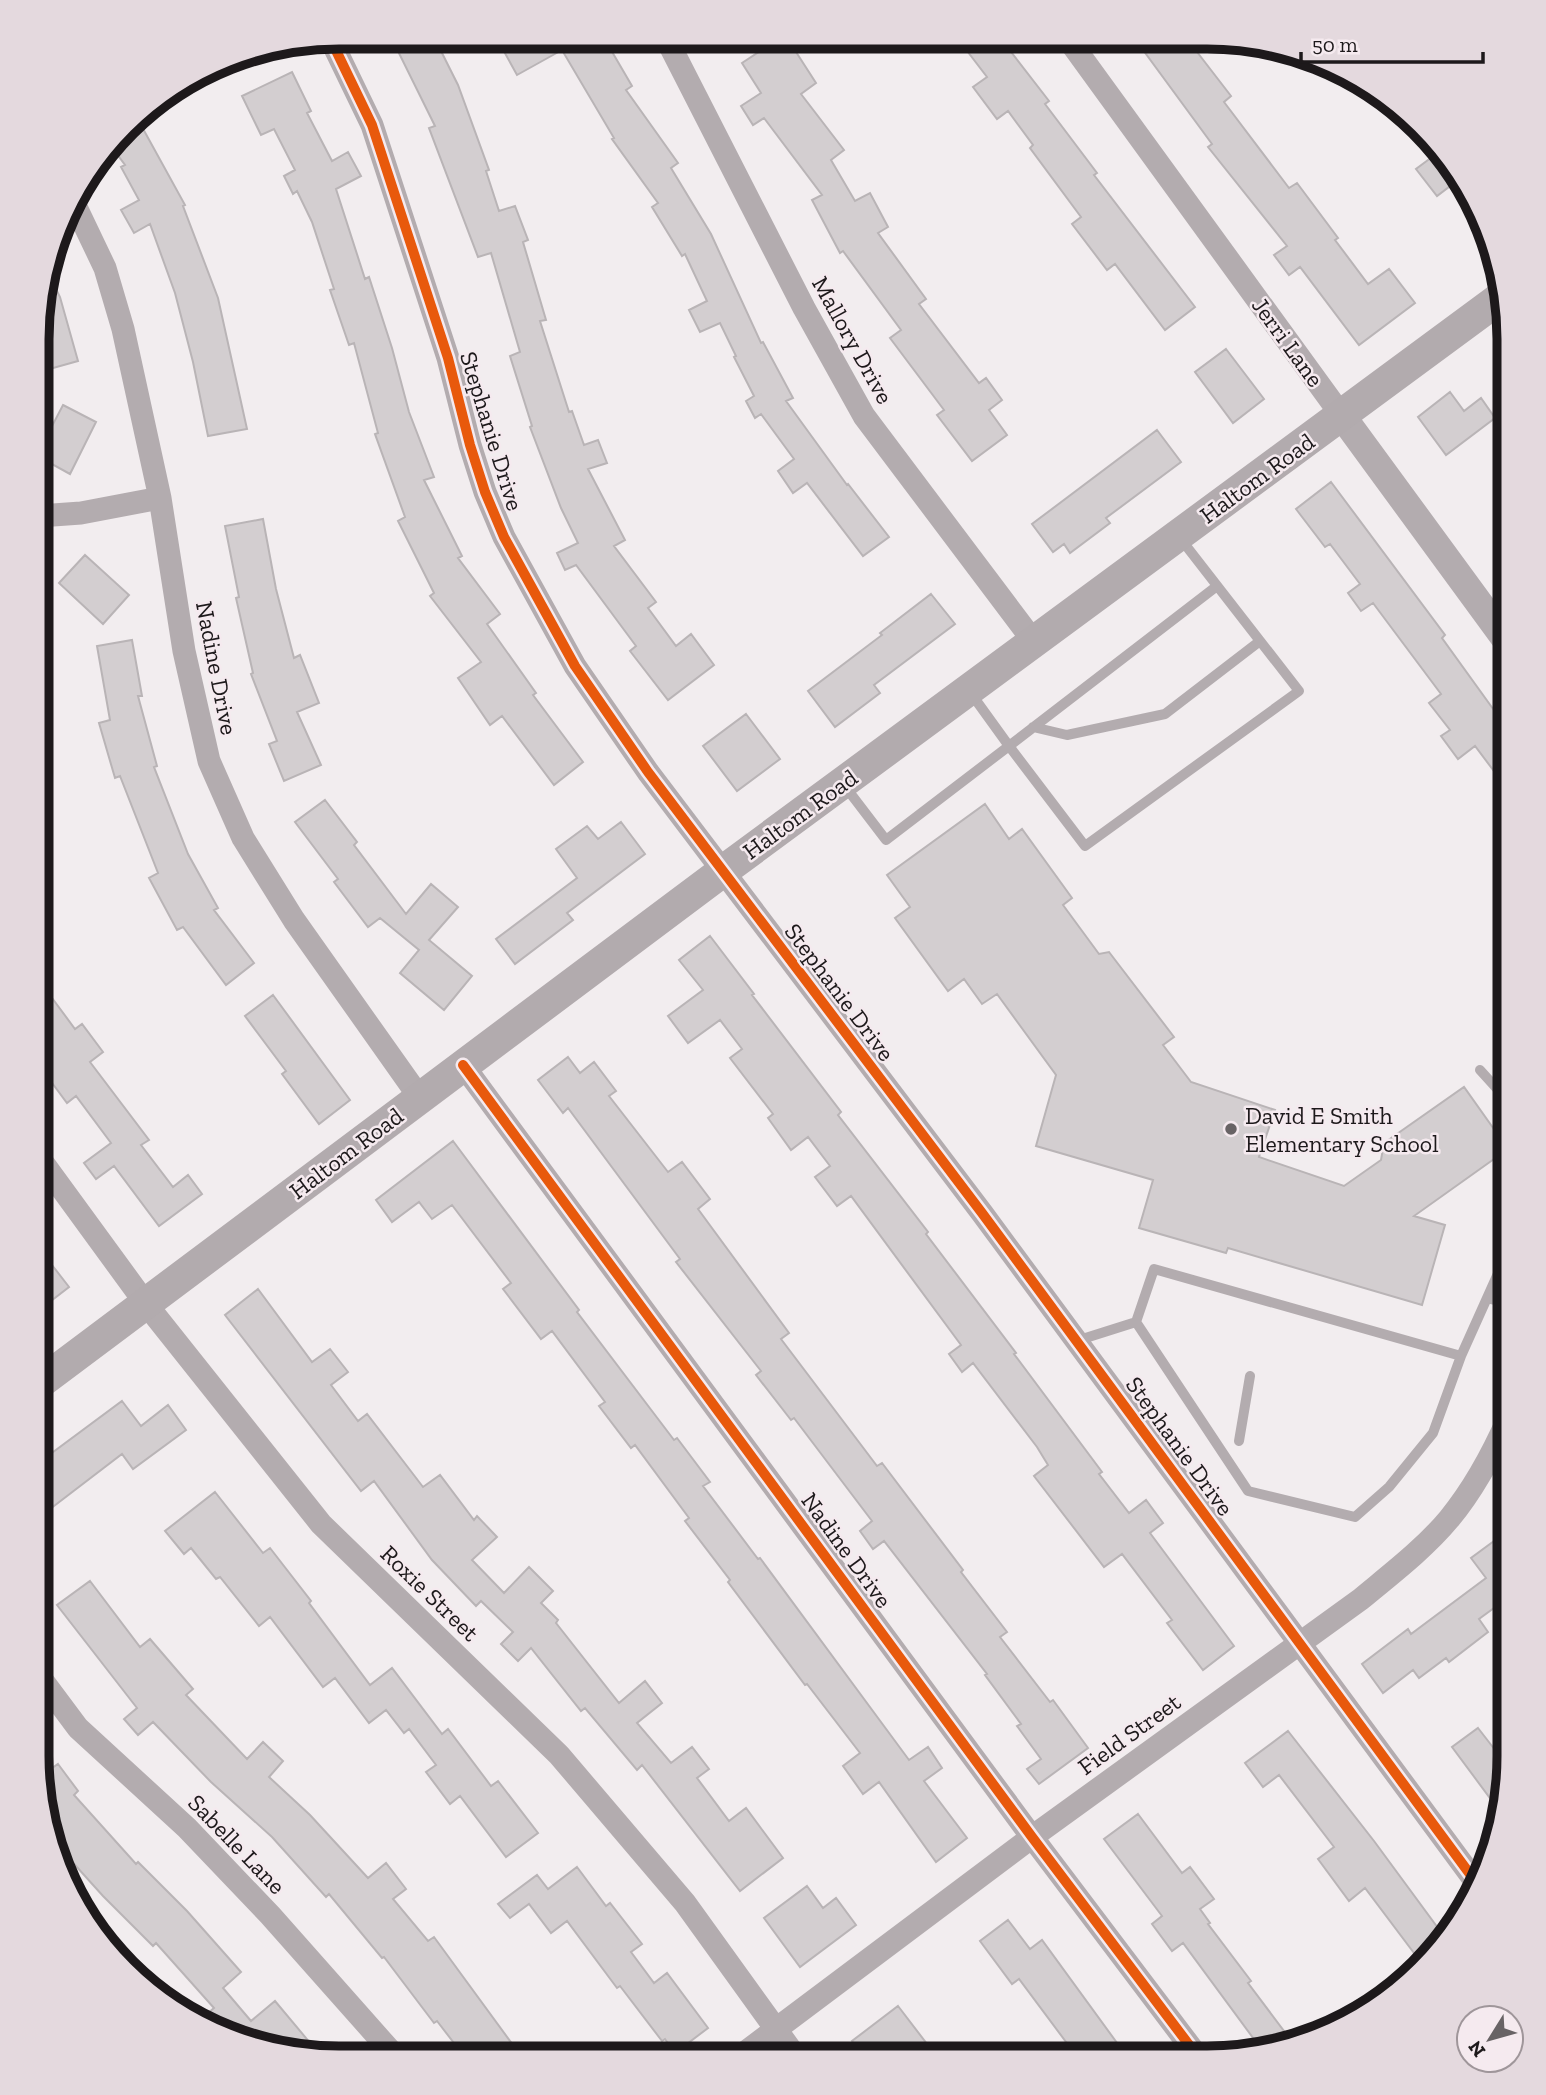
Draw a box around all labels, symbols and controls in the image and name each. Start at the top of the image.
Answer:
scale bar [1301,21,1483,65]
text: 50 m [1312,32,1358,57]
street label: Mallory Drive [806,271,900,409]
street label: Jerri Lane [1246,292,1330,392]
street label: Stephanie Drive [454,348,530,514]
street label: Haltom Road [1194,427,1320,529]
street label: Nadine Drive [190,599,244,737]
street label: Haltom Road [737,763,863,865]
street label: Stephanie Drive [779,917,901,1067]
street label: Haltom Road [283,1101,409,1205]
place label: David E Smith Elementary School [1245,1101,1439,1158]
marker: David E Smith Elementary School [1223,1121,1239,1137]
street label: Stephanie Drive [1120,1371,1240,1521]
street label: Nadine Drive [795,1487,899,1613]
street label: Roxie Street [375,1539,485,1647]
street label: Field Street [1072,1687,1186,1781]
street label: Sabelle Lane [182,1788,292,1900]
north arrow [1455,2004,1525,2074]
text: N [1463,2036,1490,2062]

